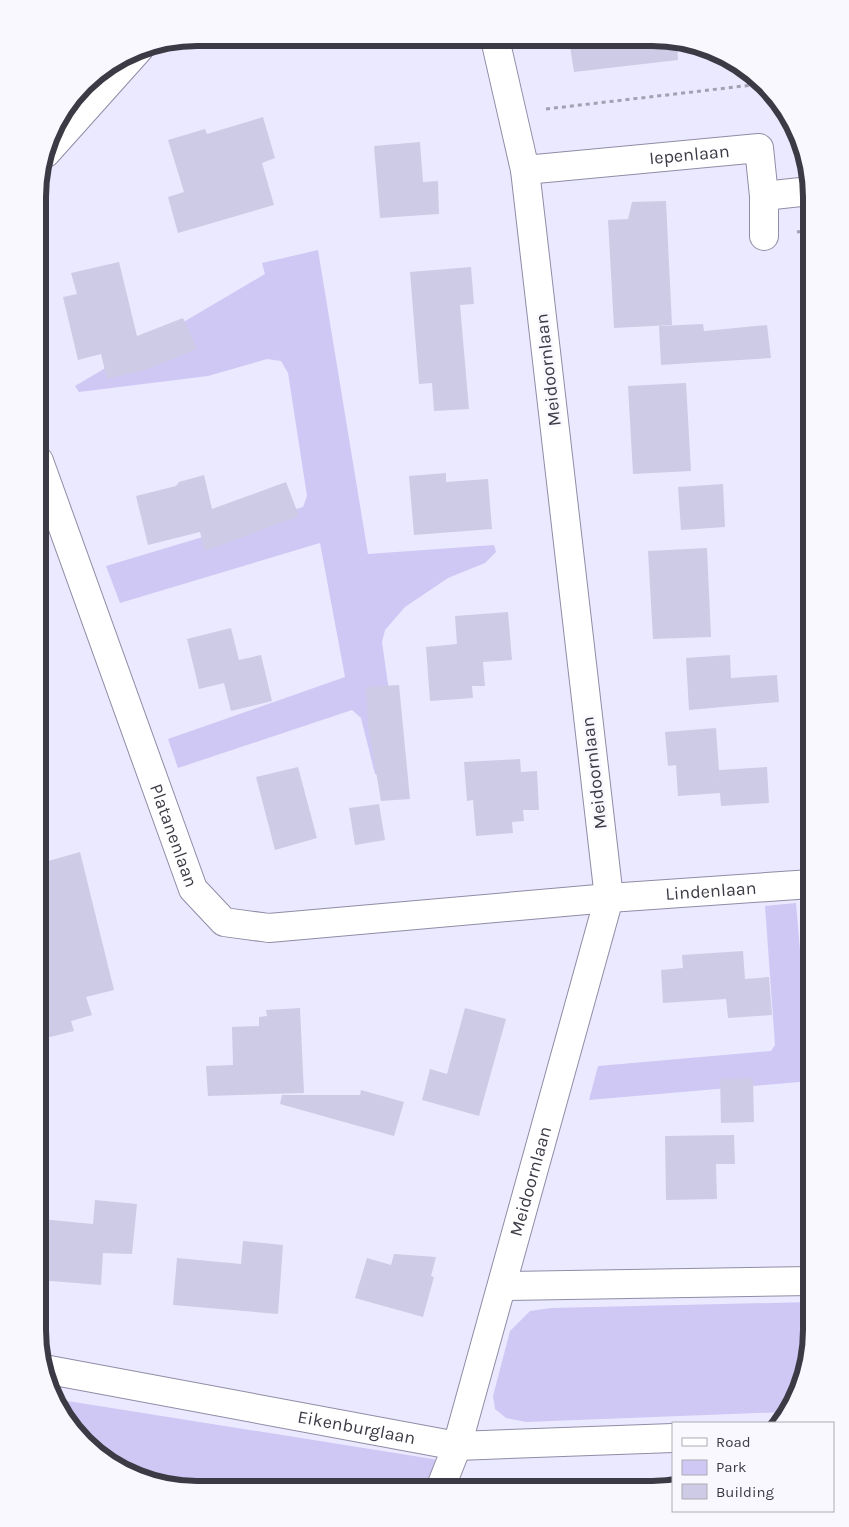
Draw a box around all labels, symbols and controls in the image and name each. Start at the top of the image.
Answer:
street label: Iepenlaan [648,140,730,169]
street label: Meidoornlaan [530,312,566,428]
street label: Meidoornlaan [576,715,612,831]
street label: Platanenlaan [145,781,202,890]
street label: Lindenlaan [665,877,757,905]
street label: Meidoornlaan [505,1124,556,1239]
street label: Eikenburglaan [296,1406,417,1449]
legend [672,1422,834,1512]
text: Road [716,1433,751,1451]
text: Park [716,1458,746,1476]
text: Building [716,1483,774,1501]

